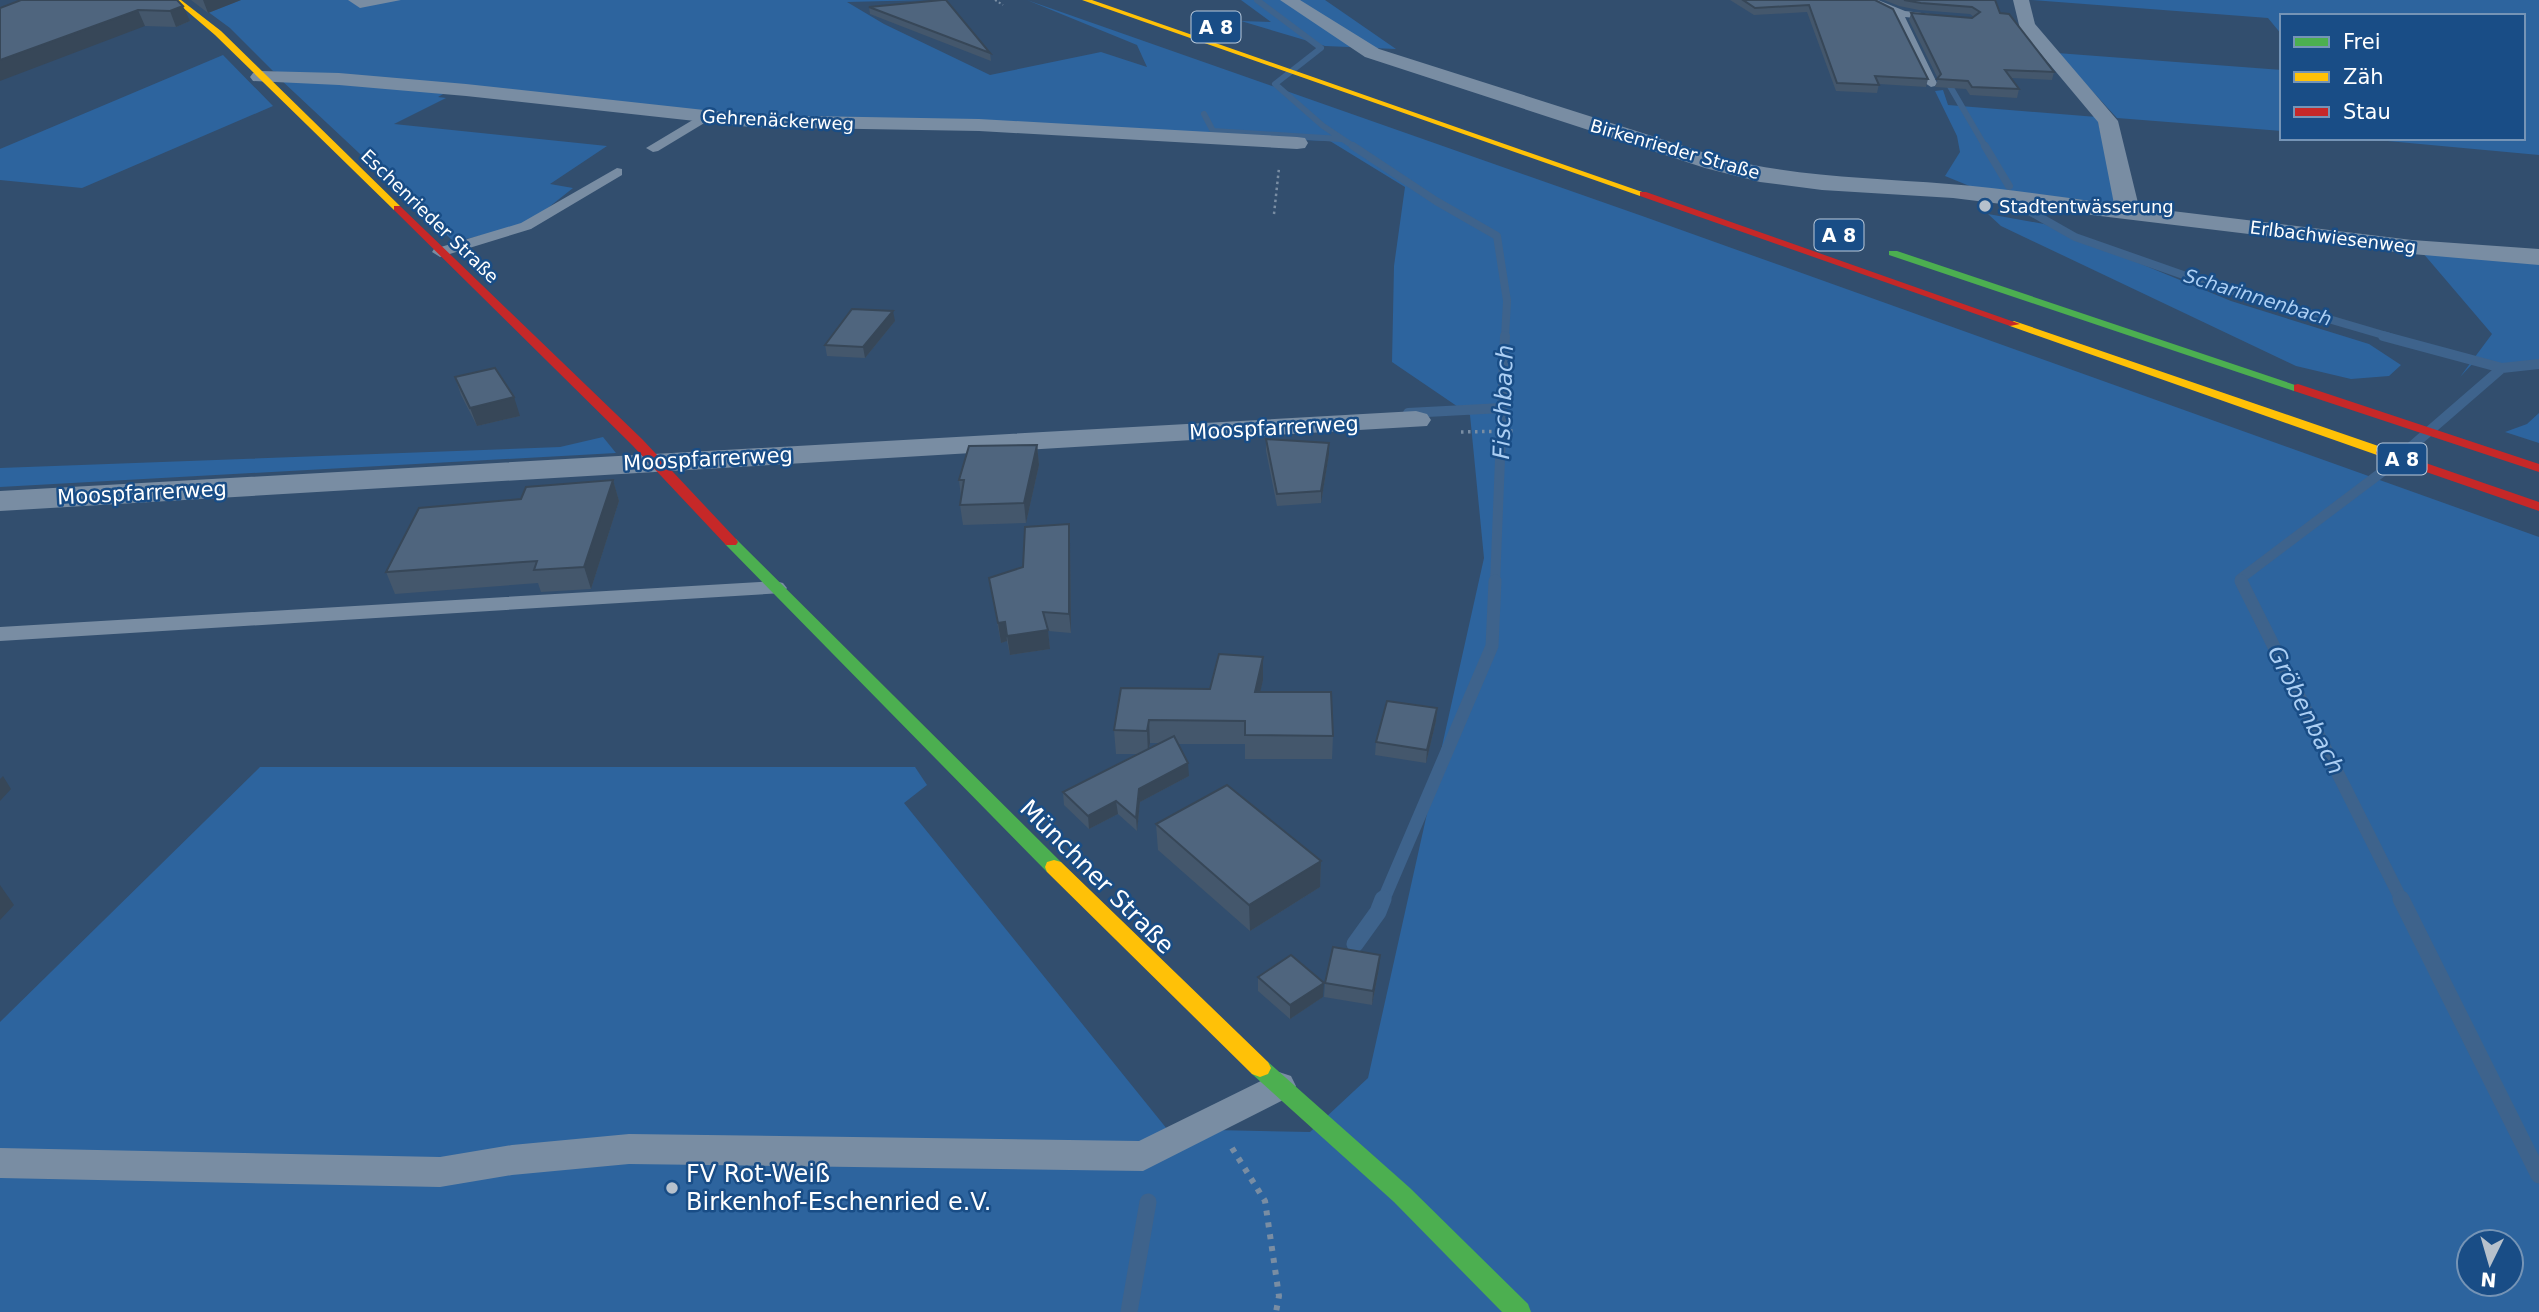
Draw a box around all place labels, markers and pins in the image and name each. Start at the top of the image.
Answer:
place label: Stadtentwässerung [1999,196,2174,217]
marker: Stadtentwässerung [1977,198,1993,214]
place label: FV Rot-Weiß Birkenhof-Eschenried e.V. [686,1160,991,1216]
marker: FV Rot-Weiß Birkenhof-Eschenried e.V. [664,1180,680,1196]

